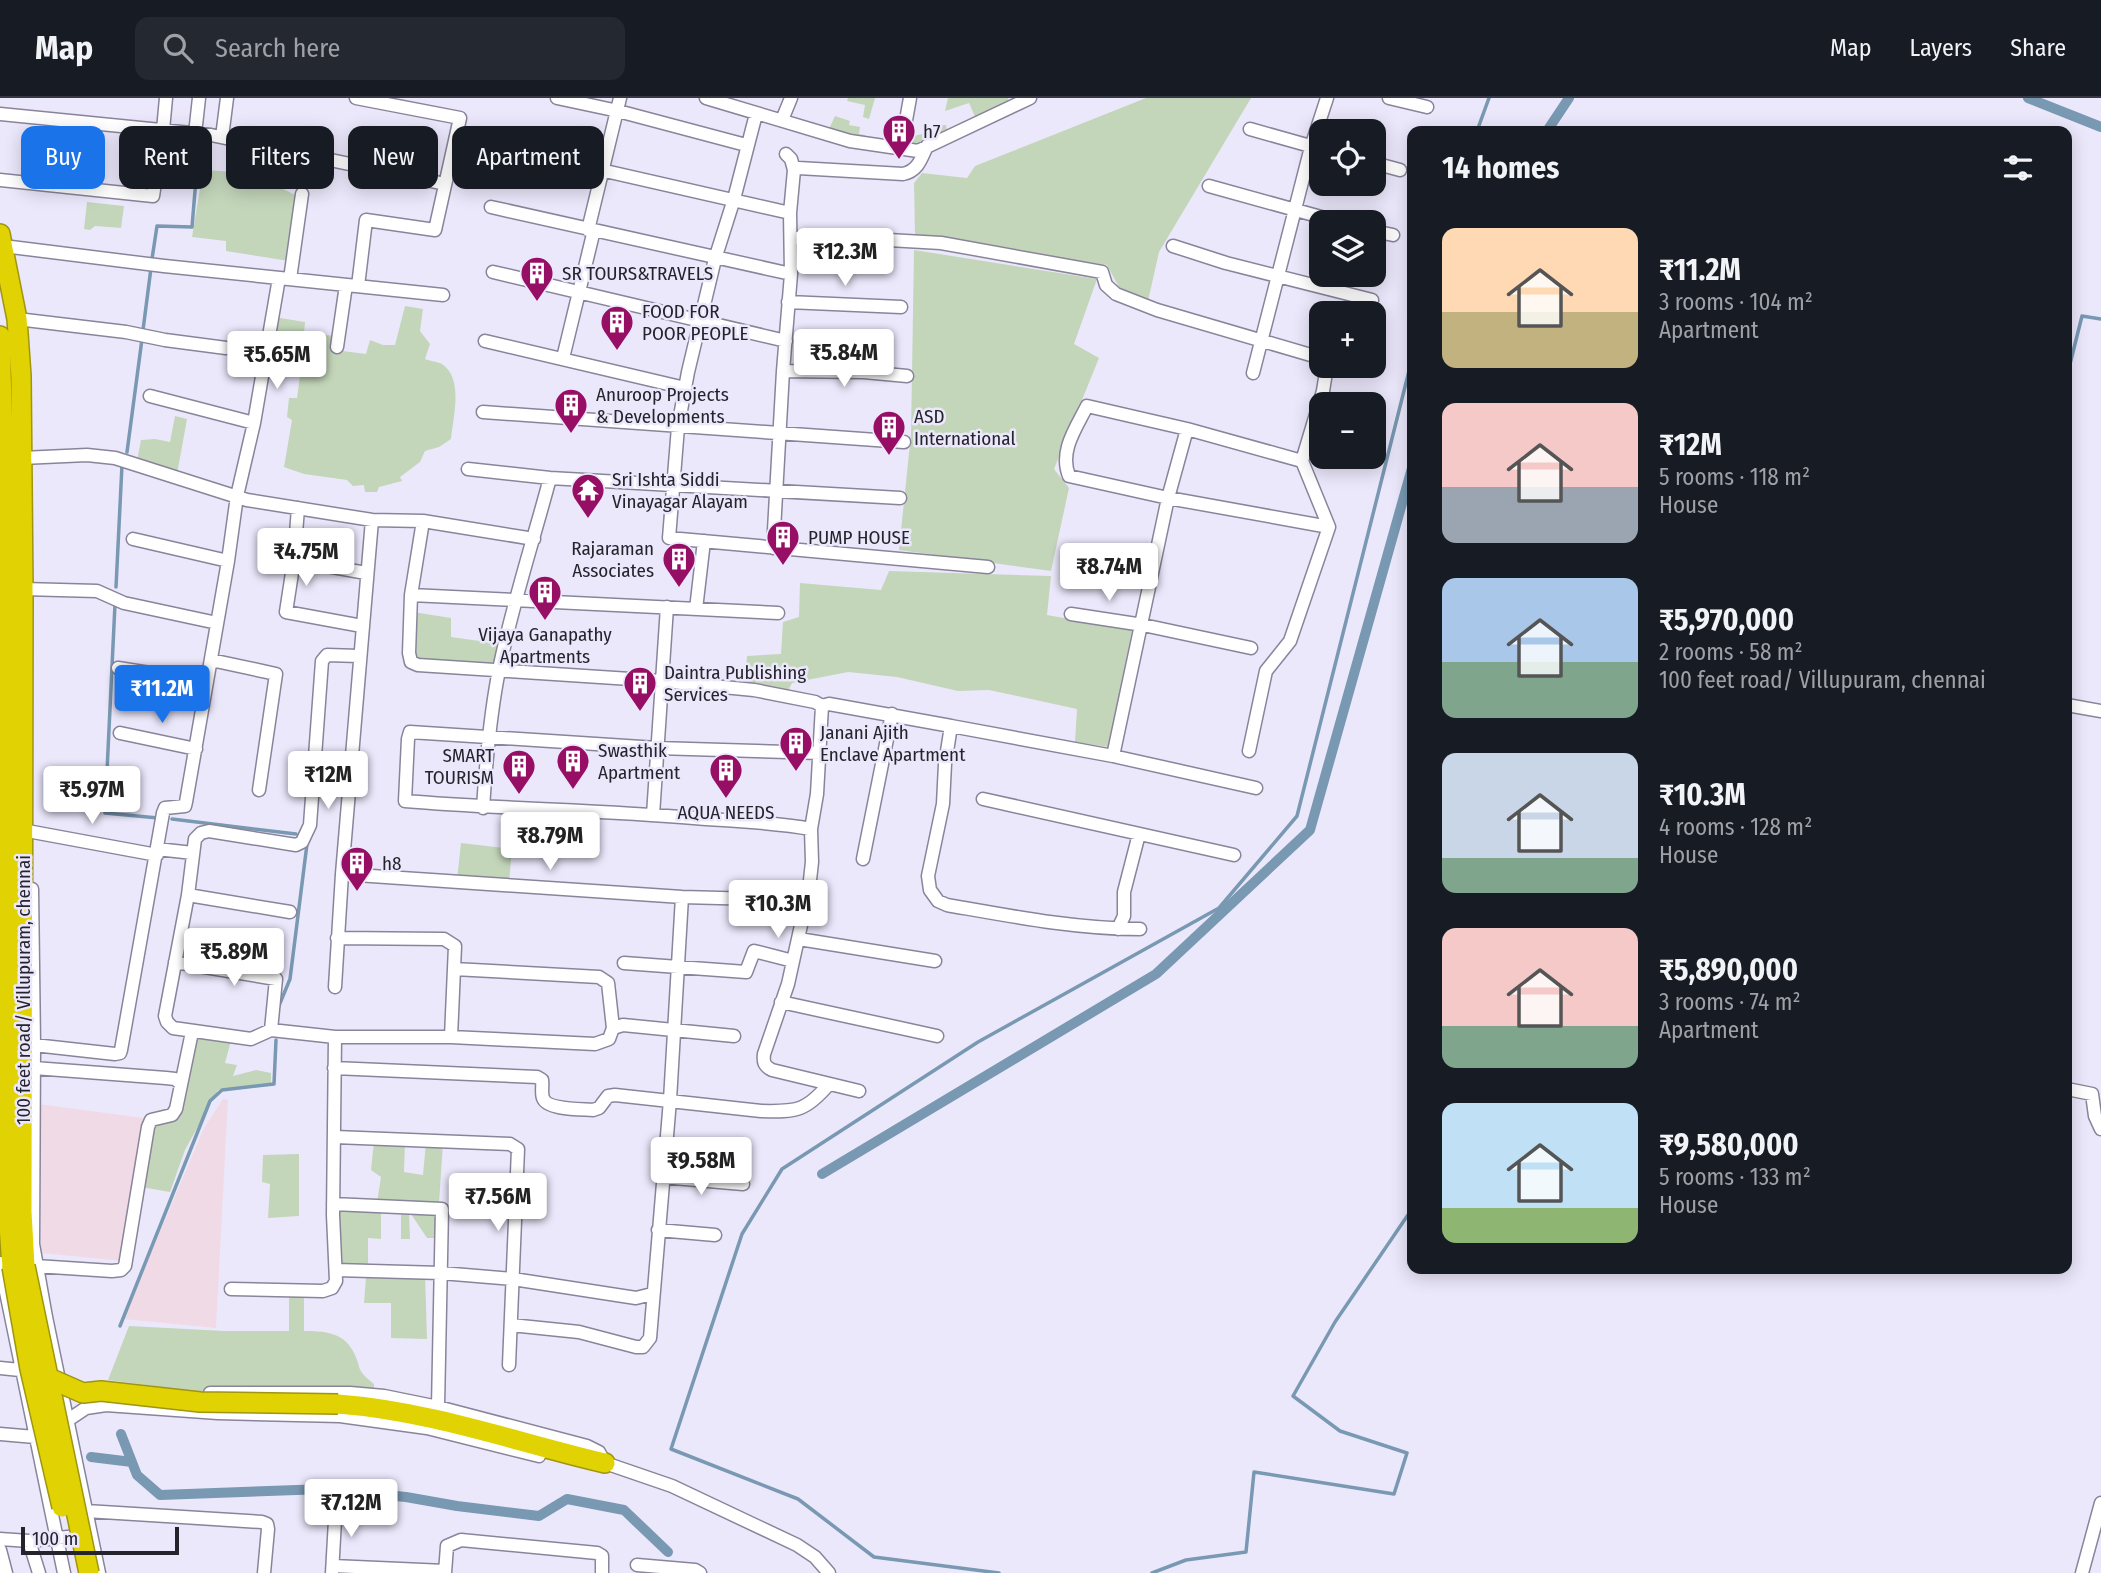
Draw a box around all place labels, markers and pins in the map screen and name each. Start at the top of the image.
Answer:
building icon: h7 [880,112,918,161]
place label: h7 [923,120,941,143]
pin: ₹12.3M [788,228,902,288]
building icon: SR TOURS&TRAVELS [518,254,556,303]
place label: SR TOURS&TRAVELS [562,262,713,285]
place label: FOOD FOR POOR PEOPLE [642,300,749,345]
building icon: FOOD FOR POOR PEOPLE [598,303,636,352]
pin: ₹5.84M [787,330,901,389]
pin: ₹5.65M [220,331,334,391]
place label: Anuroop Projects & Developments [596,383,729,428]
building icon: Anuroop Projects & Developments [552,386,590,435]
place label: ASD International [914,405,1015,450]
building icon: ASD International [870,408,908,457]
place label: Sri Ishta Siddi Vinayagar Alayam [612,468,748,513]
temple icon: Sri Ishta Siddi Vinayagar Alayam [569,471,607,520]
building icon: PUMP HOUSE [764,518,802,567]
place label: PUMP HOUSE [808,526,910,549]
pin: ₹4.75M [249,528,363,588]
place label: Rajaraman Associates [571,537,654,582]
building icon: Rajaraman Associates [660,540,698,589]
pin: ₹8.74M [1052,544,1166,603]
building icon: Vijaya Ganapathy Apartments [526,573,564,622]
place label: Vijaya Ganapathy Apartments [478,623,612,668]
place label: Daintra Publishing Services [664,661,806,706]
building icon: Daintra Publishing Services [621,664,659,713]
pin: ₹11.2M [105,666,219,725]
place label: Janani Ajith Enclave Apartment [820,721,966,766]
building icon: Janani Ajith Enclave Apartment [777,724,815,773]
place label: Swasthik Apartment [598,739,681,784]
building icon: Swasthik Apartment [554,742,592,791]
place label: SMART TOURISM [425,744,494,789]
building icon: SMART TOURISM [500,747,538,796]
building icon: AQUA NEEDS [707,751,745,800]
pin: ₹12M [287,752,369,811]
pin: ₹5.97M [35,766,149,826]
place label: AQUA NEEDS [678,801,775,824]
pin: ₹8.79M [493,812,607,872]
building icon: h8 [338,844,376,893]
place label: h8 [382,852,402,875]
pin: ₹10.3M [721,880,835,940]
pin: ₹5.89M [177,928,291,988]
pin: ₹9.58M [644,1138,758,1197]
pin: ₹7.56M [441,1174,555,1233]
pin: ₹7.12M [294,1480,408,1539]

